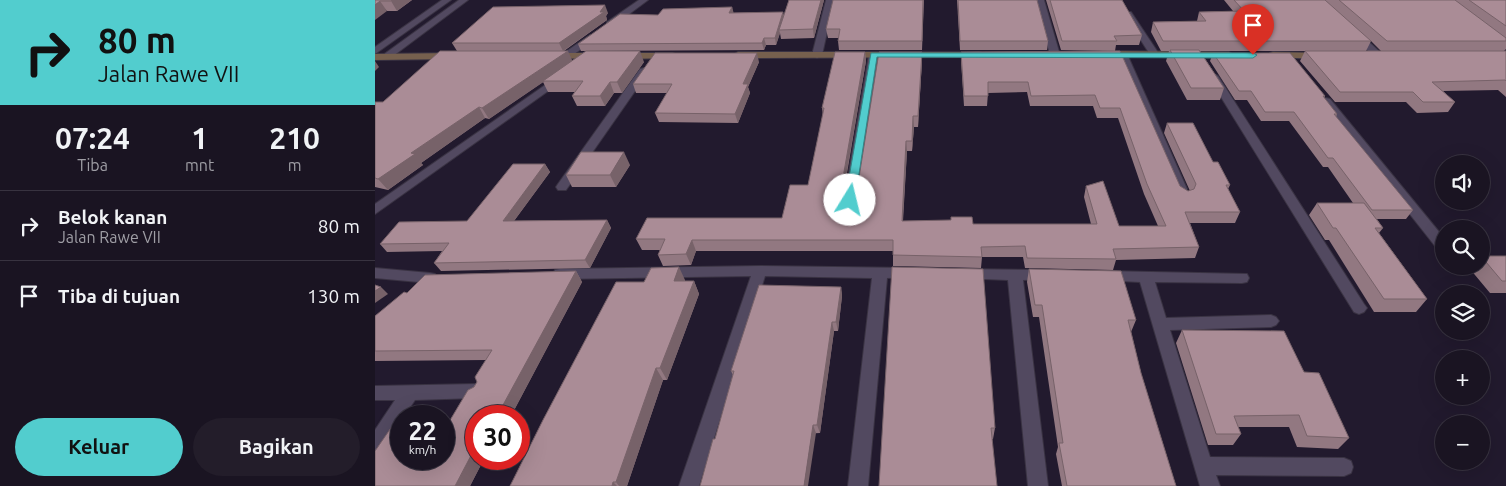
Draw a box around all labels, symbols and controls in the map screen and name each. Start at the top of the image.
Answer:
pin [1232,4,1274,55]
icon: arrive [1239,11,1267,39]
icon: right [15,20,80,85]
text: 80 m [98,20,176,60]
text: Jalan Rawe VII [98,61,239,86]
text: 07:24 [55,121,130,155]
text: 1 [191,121,208,155]
text: 210 [269,121,320,155]
map controls [1435,155,1490,470]
button: sound [1435,155,1490,210]
text: Tiba [77,156,108,174]
text: mnt [185,156,214,174]
text: m [288,156,302,174]
position arrow [823,173,875,225]
text: Belok kanan [58,206,167,228]
icon: right [15,212,43,240]
text: 80 m [318,215,360,237]
button: search [1435,220,1490,275]
text: Jalan Rawe VII [58,228,161,246]
icon: arrive [15,282,43,310]
text: Tiba di tujuan [58,285,180,307]
text: 130 m [307,285,360,307]
button: layers [1435,285,1490,340]
button: + [1435,350,1490,405]
speed limit sign: 30 [465,405,530,470]
button: − [1435,415,1490,470]
text: 22 [408,417,437,445]
button: Keluar [15,418,183,476]
button: Bagikan [193,418,360,476]
text: km/h [409,443,436,456]

